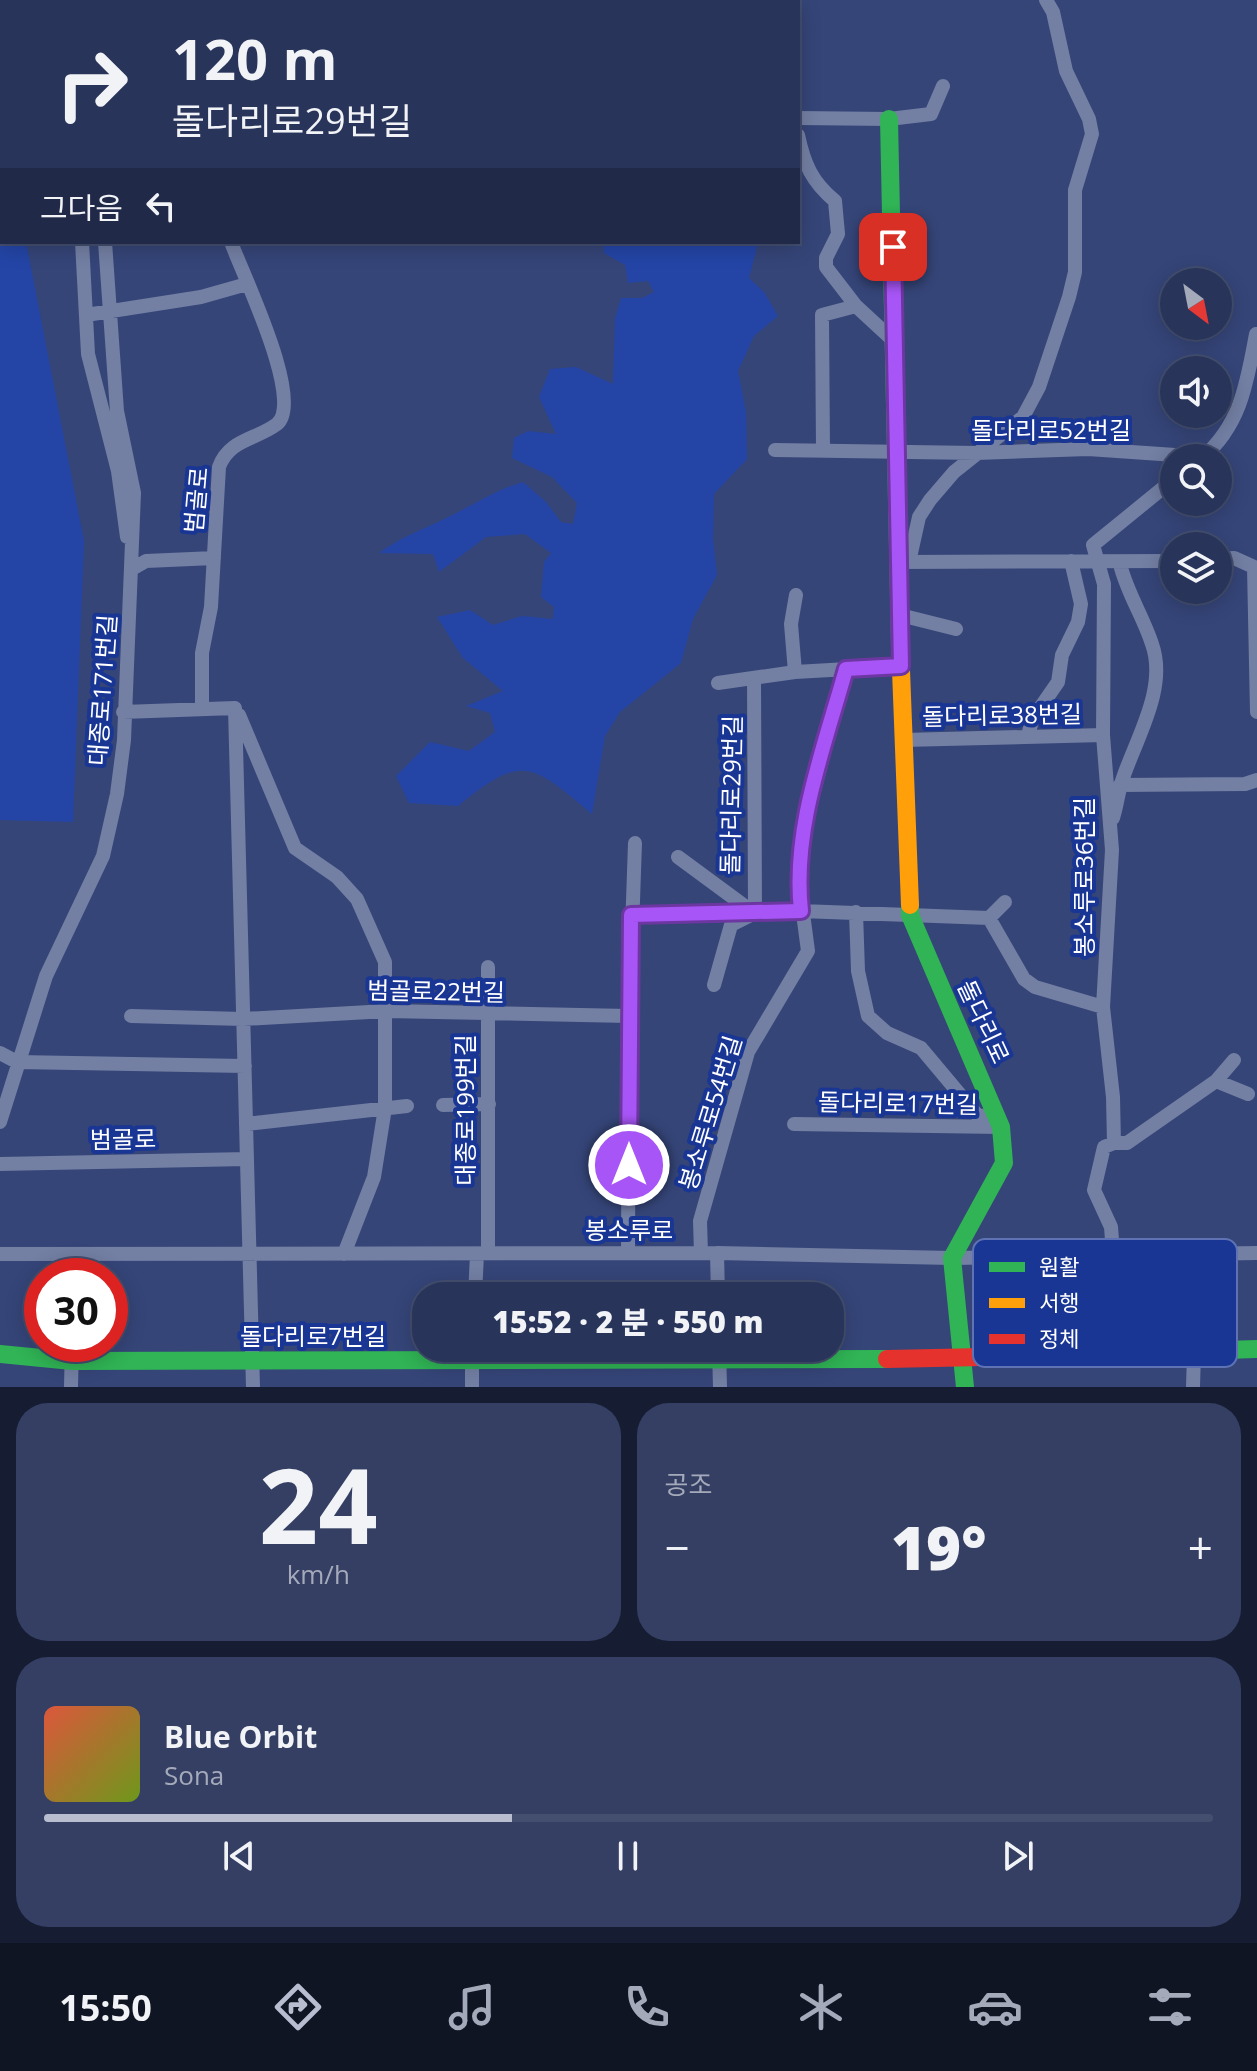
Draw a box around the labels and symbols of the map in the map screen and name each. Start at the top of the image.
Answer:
pin [859,213,927,281]
north arrow [1160,268,1232,340]
street label: 돌다리로52번길 [971,413,1131,446]
street label: 범골로 [176,465,215,534]
street label: 대종로171번길 [80,613,123,767]
street label: 돌다리로38번길 [922,697,1082,732]
street label: 돌다리로29번길 [713,715,748,875]
street label: 봉소루로36번길 [1067,797,1100,957]
street label: 범골로22번길 [367,973,505,1008]
street label: 돌다리로 [951,974,1018,1068]
street label: 봉소루로54번길 [670,1031,749,1194]
street label: 대종로199번길 [448,1034,481,1186]
street label: 돌다리로17번길 [818,1085,978,1120]
street label: 범골로 [90,1121,156,1156]
position arrow [587,1123,671,1207]
street label: 봉소루로 [585,1213,673,1246]
legend [973,1239,1237,1367]
text: 원활 [1039,1251,1079,1281]
speed limit sign: 30 [24,1258,128,1362]
text: 서행 [1039,1287,1079,1317]
street label: 돌다리로7번길 [240,1319,386,1352]
text: 정체 [1039,1323,1079,1353]

